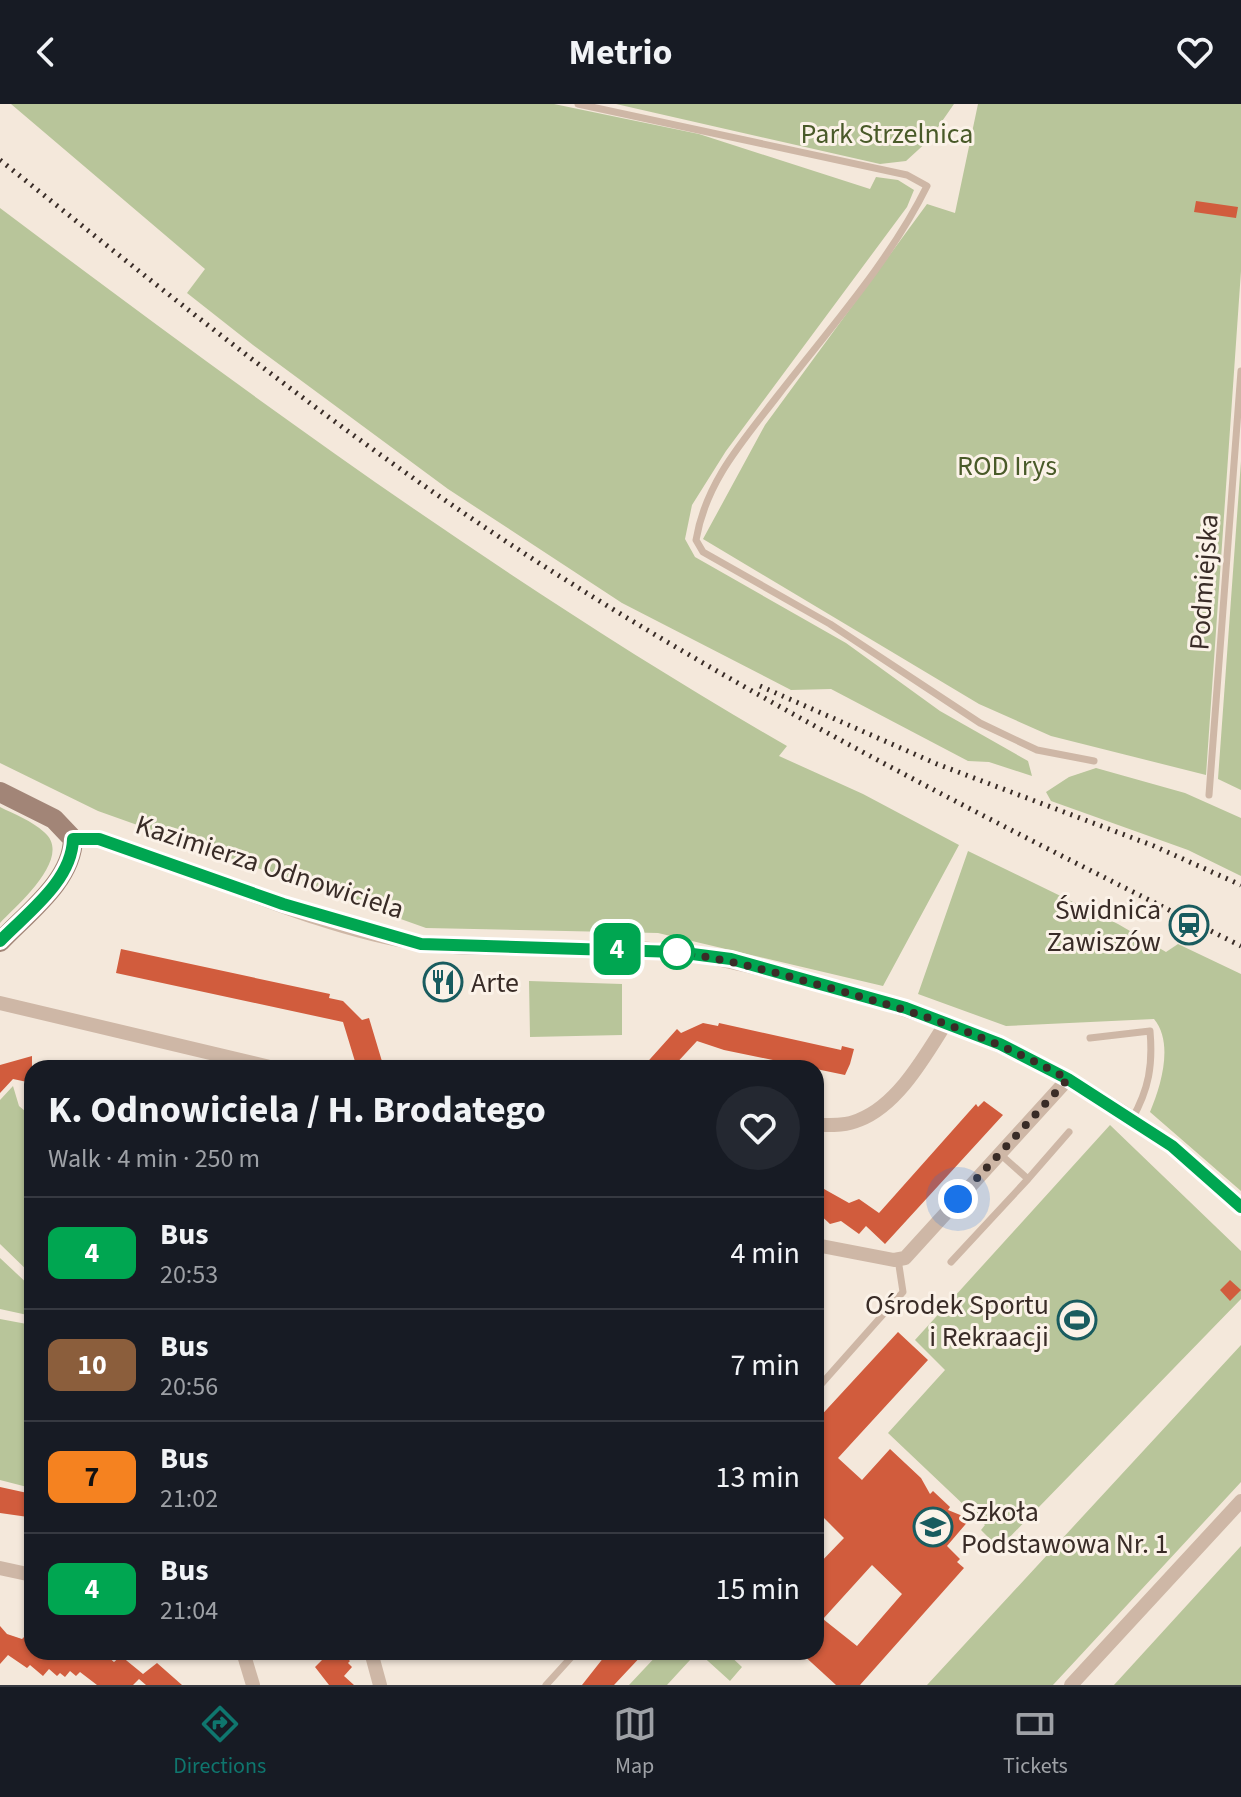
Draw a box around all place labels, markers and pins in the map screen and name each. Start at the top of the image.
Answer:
place label: Świdnica Zawiszów [1047,890,1161,962]
station icon: Świdnica Zawiszów [1168,904,1210,946]
unlabelled marker [660,935,694,969]
restaurant icon: Arte [422,961,464,1003]
place label: Arte [471,963,519,1003]
place label: Ośrodek Sportu i Rekraacji [865,1285,1049,1357]
sports icon: Ośrodek Sportu i Rekraacji [1056,1299,1098,1341]
place label: Szkoła Podstawowa Nr. 1 [961,1492,1168,1564]
school or university icon: Szkoła Podstawowa Nr. 1 [912,1506,954,1548]

